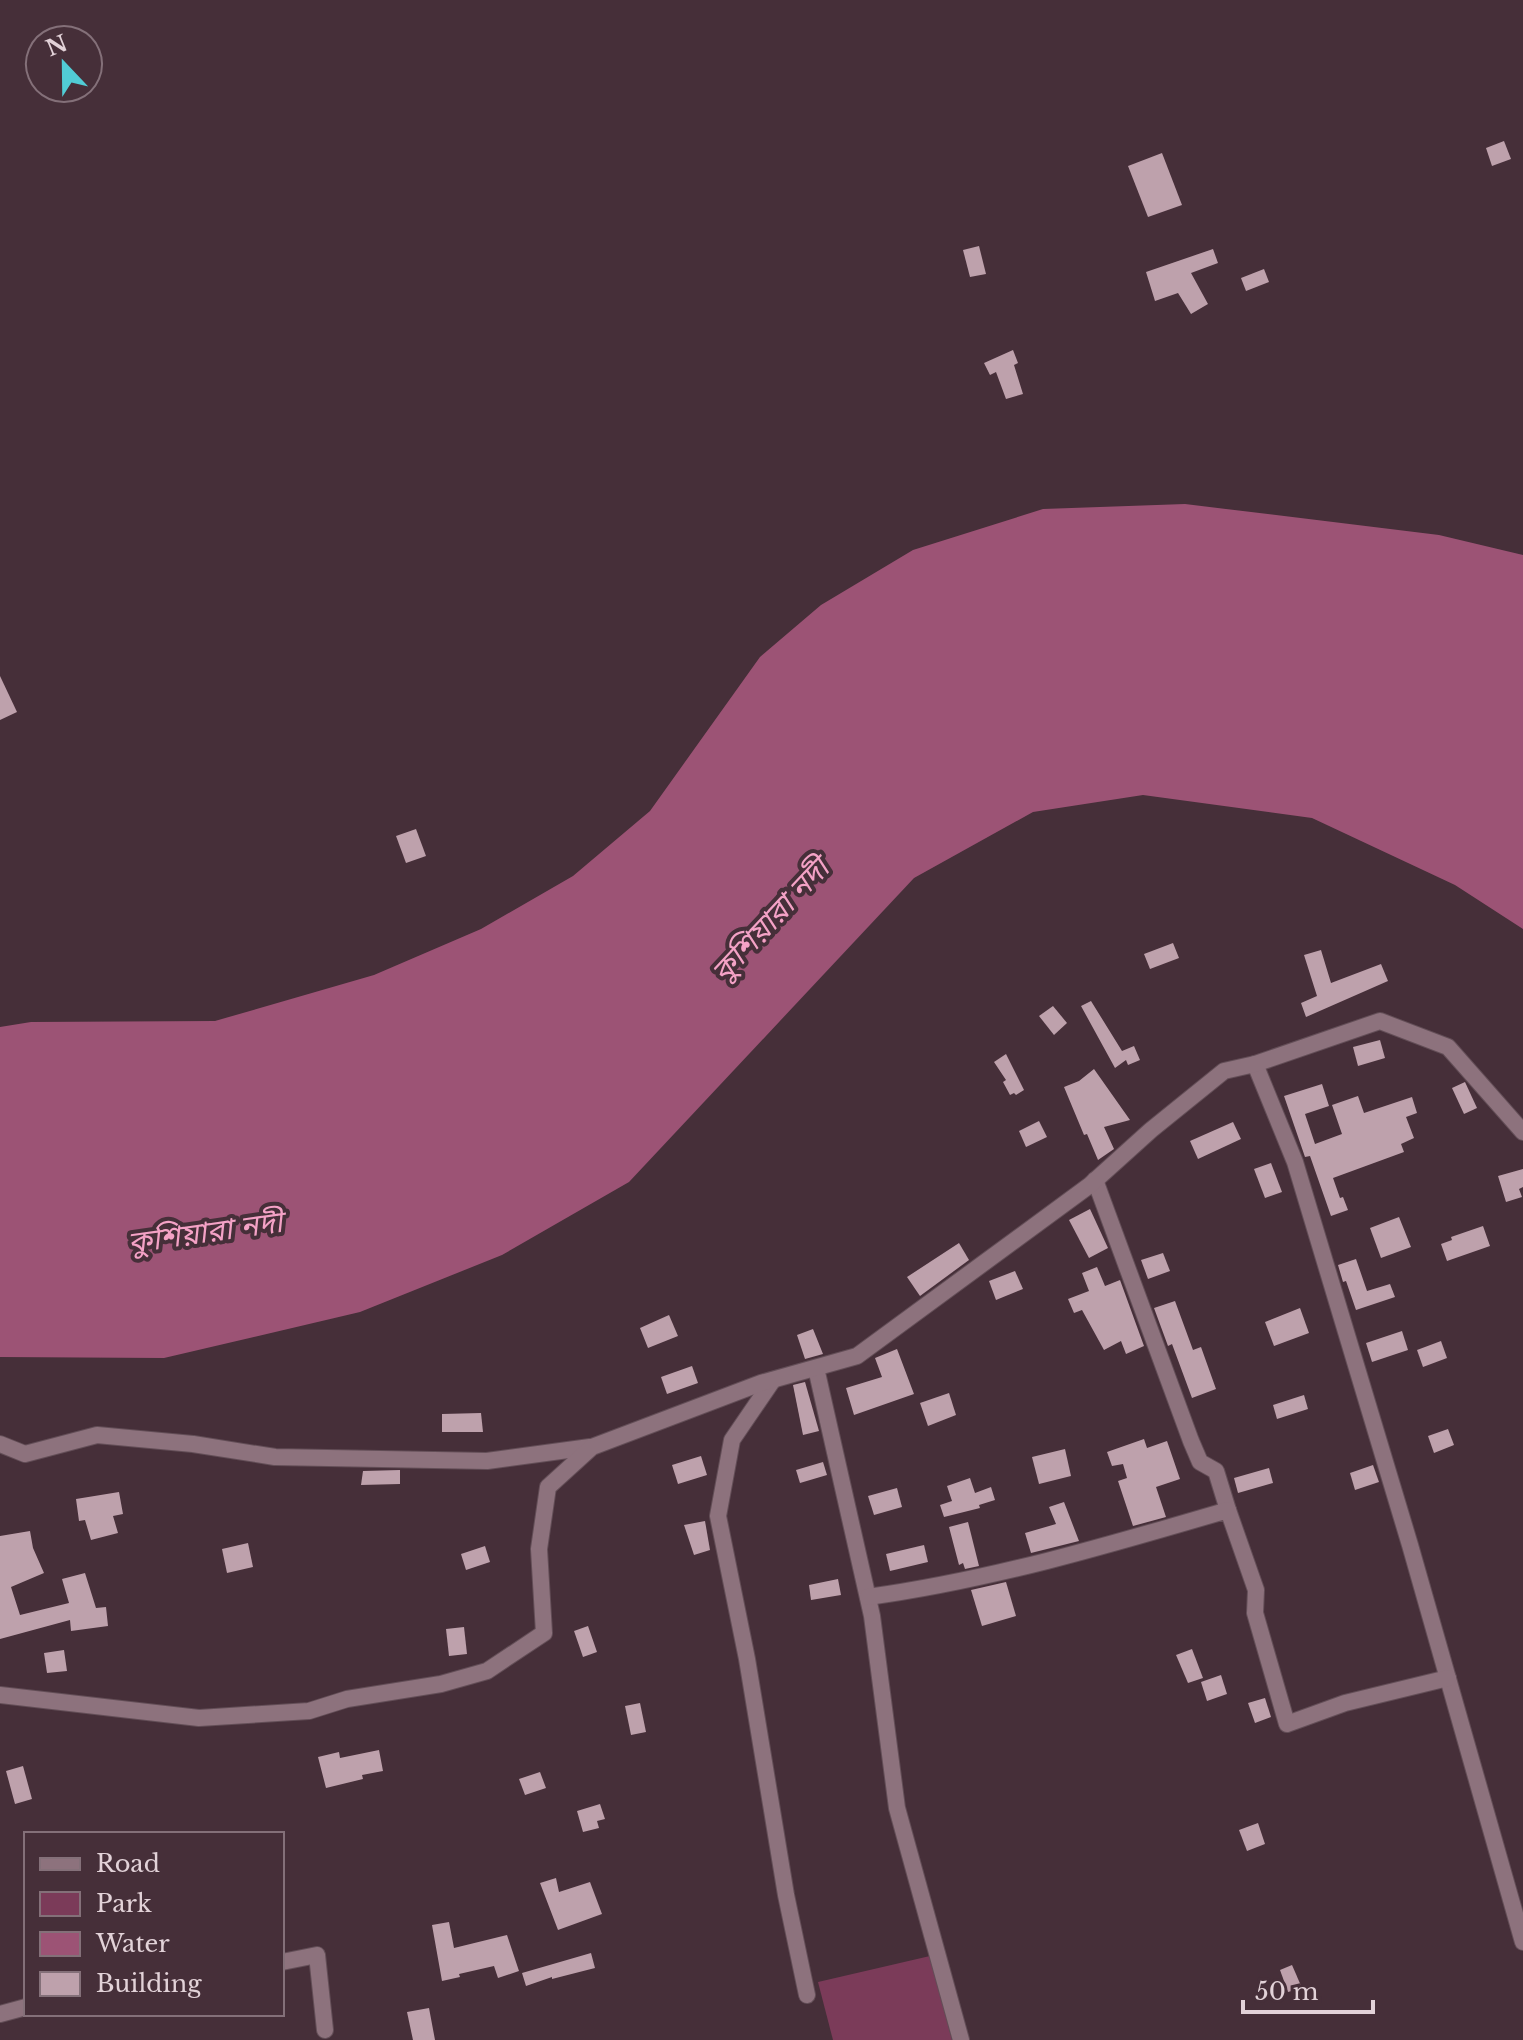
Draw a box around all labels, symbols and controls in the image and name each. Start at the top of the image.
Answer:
north arrow [24,24,104,104]
text: N [42,29,72,62]
water label: কুশিয়ারা নদী [703,847,840,990]
water label: কুশিয়ারা নদী [125,1202,290,1261]
legend [24,1832,284,2016]
text: Road [96,1849,160,1878]
text: Park [96,1889,152,1918]
text: Water [95,1929,170,1958]
scale bar [1243,1964,1373,2014]
text: Building [96,1969,202,1998]
text: 50 m [1255,1977,1319,2006]

